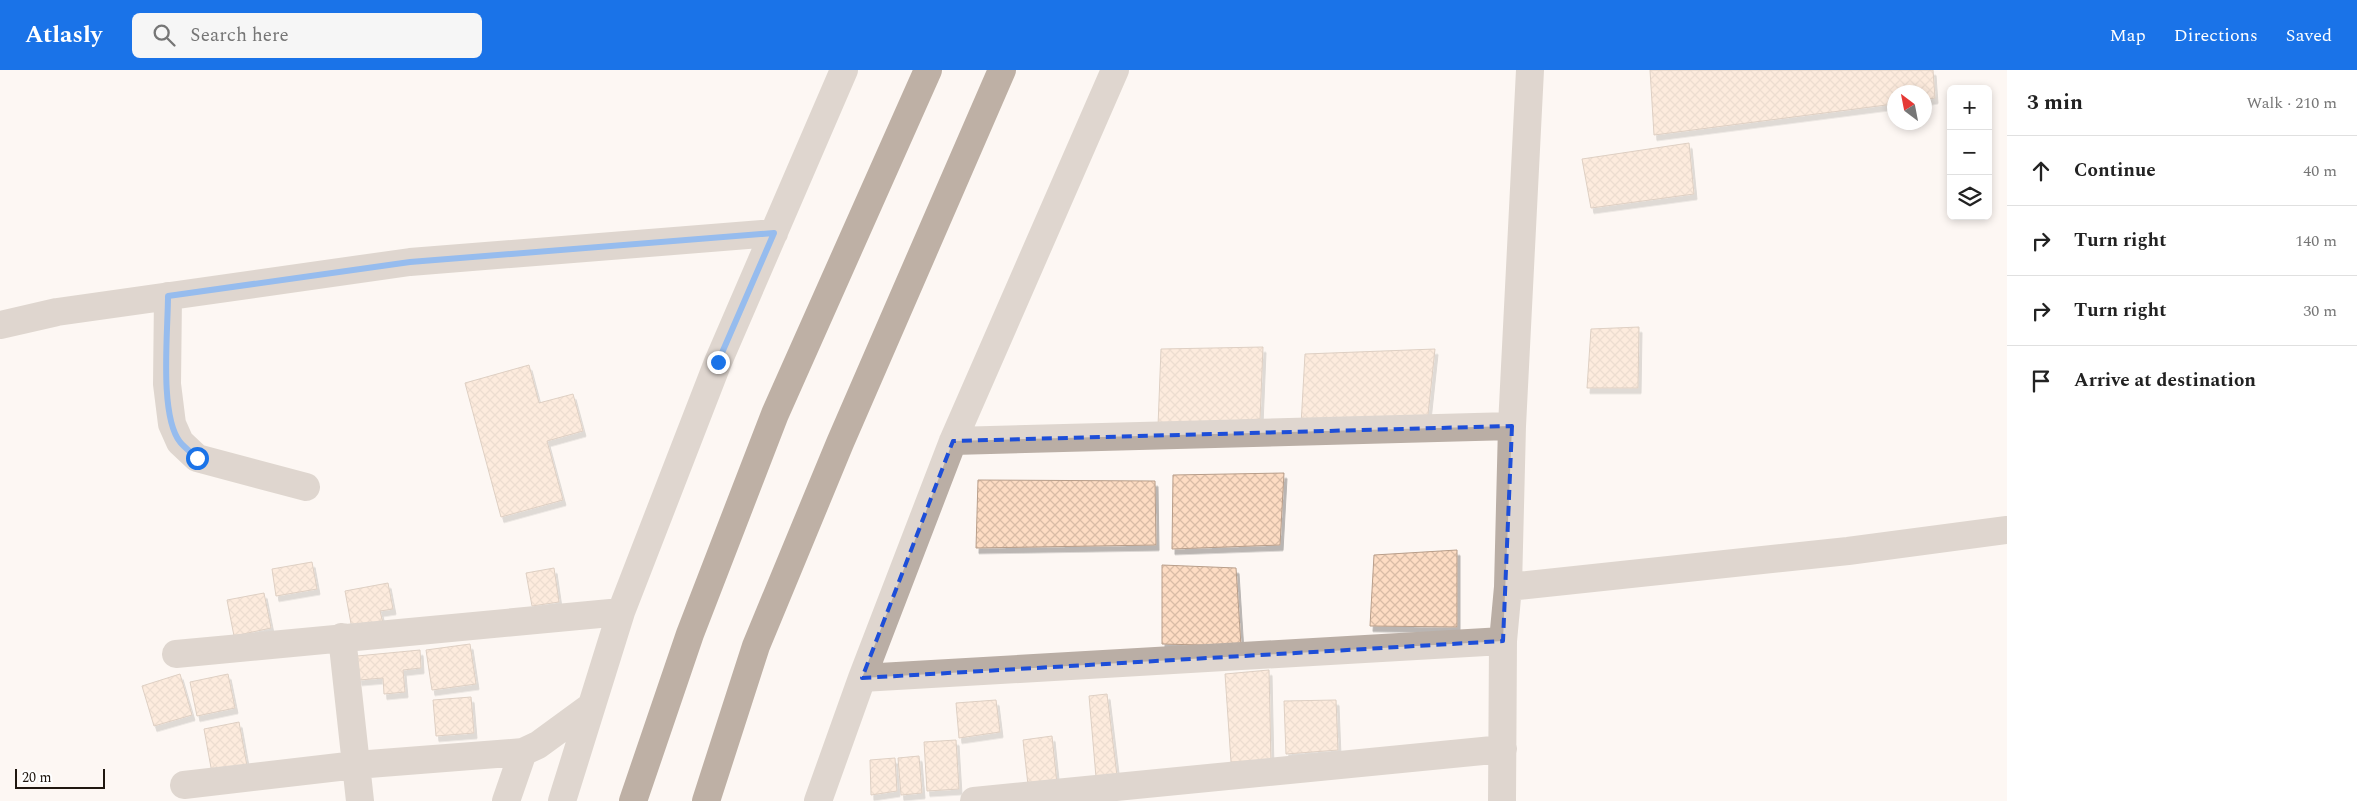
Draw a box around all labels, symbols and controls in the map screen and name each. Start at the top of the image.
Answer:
search box [132,13,482,58]
text: Atlasly [25,17,102,53]
icon: search [150,21,178,49]
text: Search here [190,21,289,50]
text: Map [2110,22,2146,49]
text: Directions [2174,22,2258,49]
text: Saved [2286,22,2332,49]
north arrow [1887,85,1932,130]
map controls [1947,85,1992,220]
button: + [1947,85,1992,130]
text: 3 min [2027,87,2083,119]
text: Walk · 210 m [2246,91,2337,115]
button: − [1947,130,1992,175]
text: Continue [2074,156,2156,185]
icon: ahead [2027,157,2055,185]
text: 40 m [2303,159,2337,183]
button: layers [1947,175,1992,220]
text: Turn right [2074,226,2167,255]
icon: right [2027,227,2055,255]
text: 140 m [2295,229,2337,253]
text: Turn right [2074,296,2167,325]
icon: right [2027,297,2055,325]
text: 30 m [2303,299,2337,323]
route end [707,351,730,374]
text: Arrive at destination [2074,366,2256,395]
icon: arrive [2027,367,2055,395]
route start [186,447,209,470]
scale bar [15,766,105,789]
text: 20 m [22,767,52,788]

